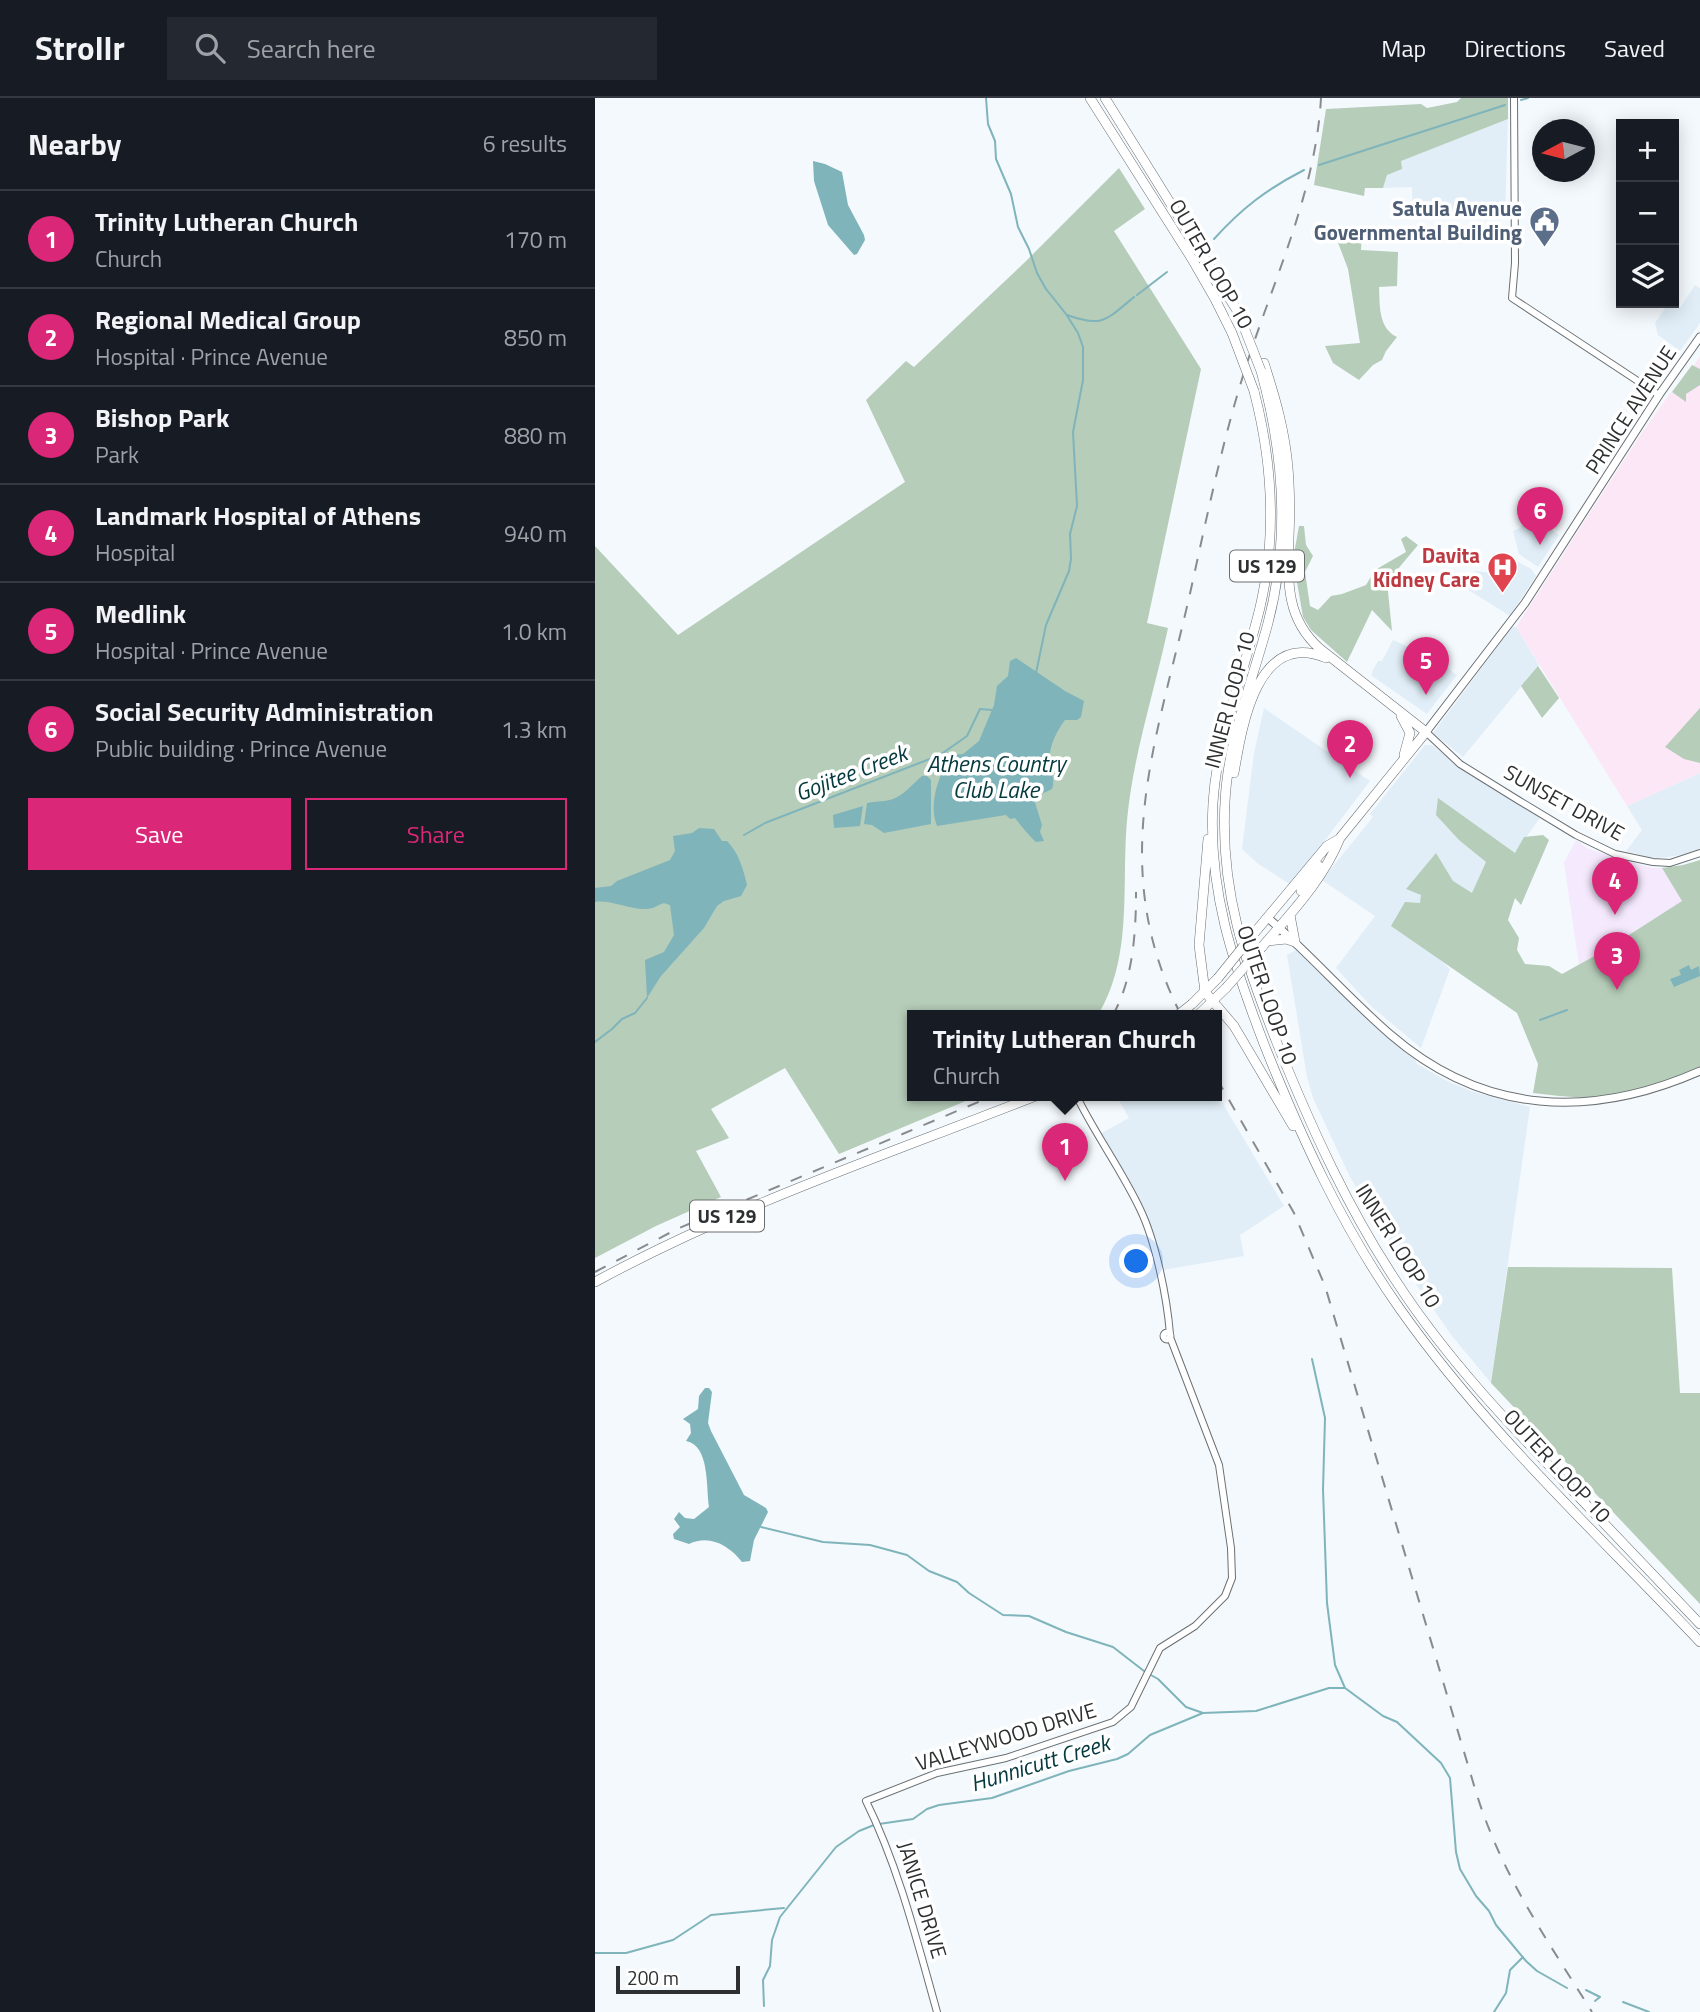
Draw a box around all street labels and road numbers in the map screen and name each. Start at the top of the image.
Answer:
street label: OUTER LOOP 10 [1162,192,1262,335]
street label: PRINCE AVENUE [1577,339,1684,480]
road number: US 129 [1230,551,1304,582]
street label: INNER LOOP 10 [1195,628,1263,772]
street label: SUNSET DRIVE [1498,756,1631,848]
street label: OUTER LOOP 10 [1229,921,1307,1069]
street label: INNER LOOP 10 [1348,1177,1450,1314]
road number: US 129 [690,1200,764,1232]
street label: OUTER LOOP 10 [1496,1401,1619,1529]
street label: VALLEYWOOD DRIVE [912,1693,1100,1779]
street label: JANICE DRIVE [890,1837,956,1962]

